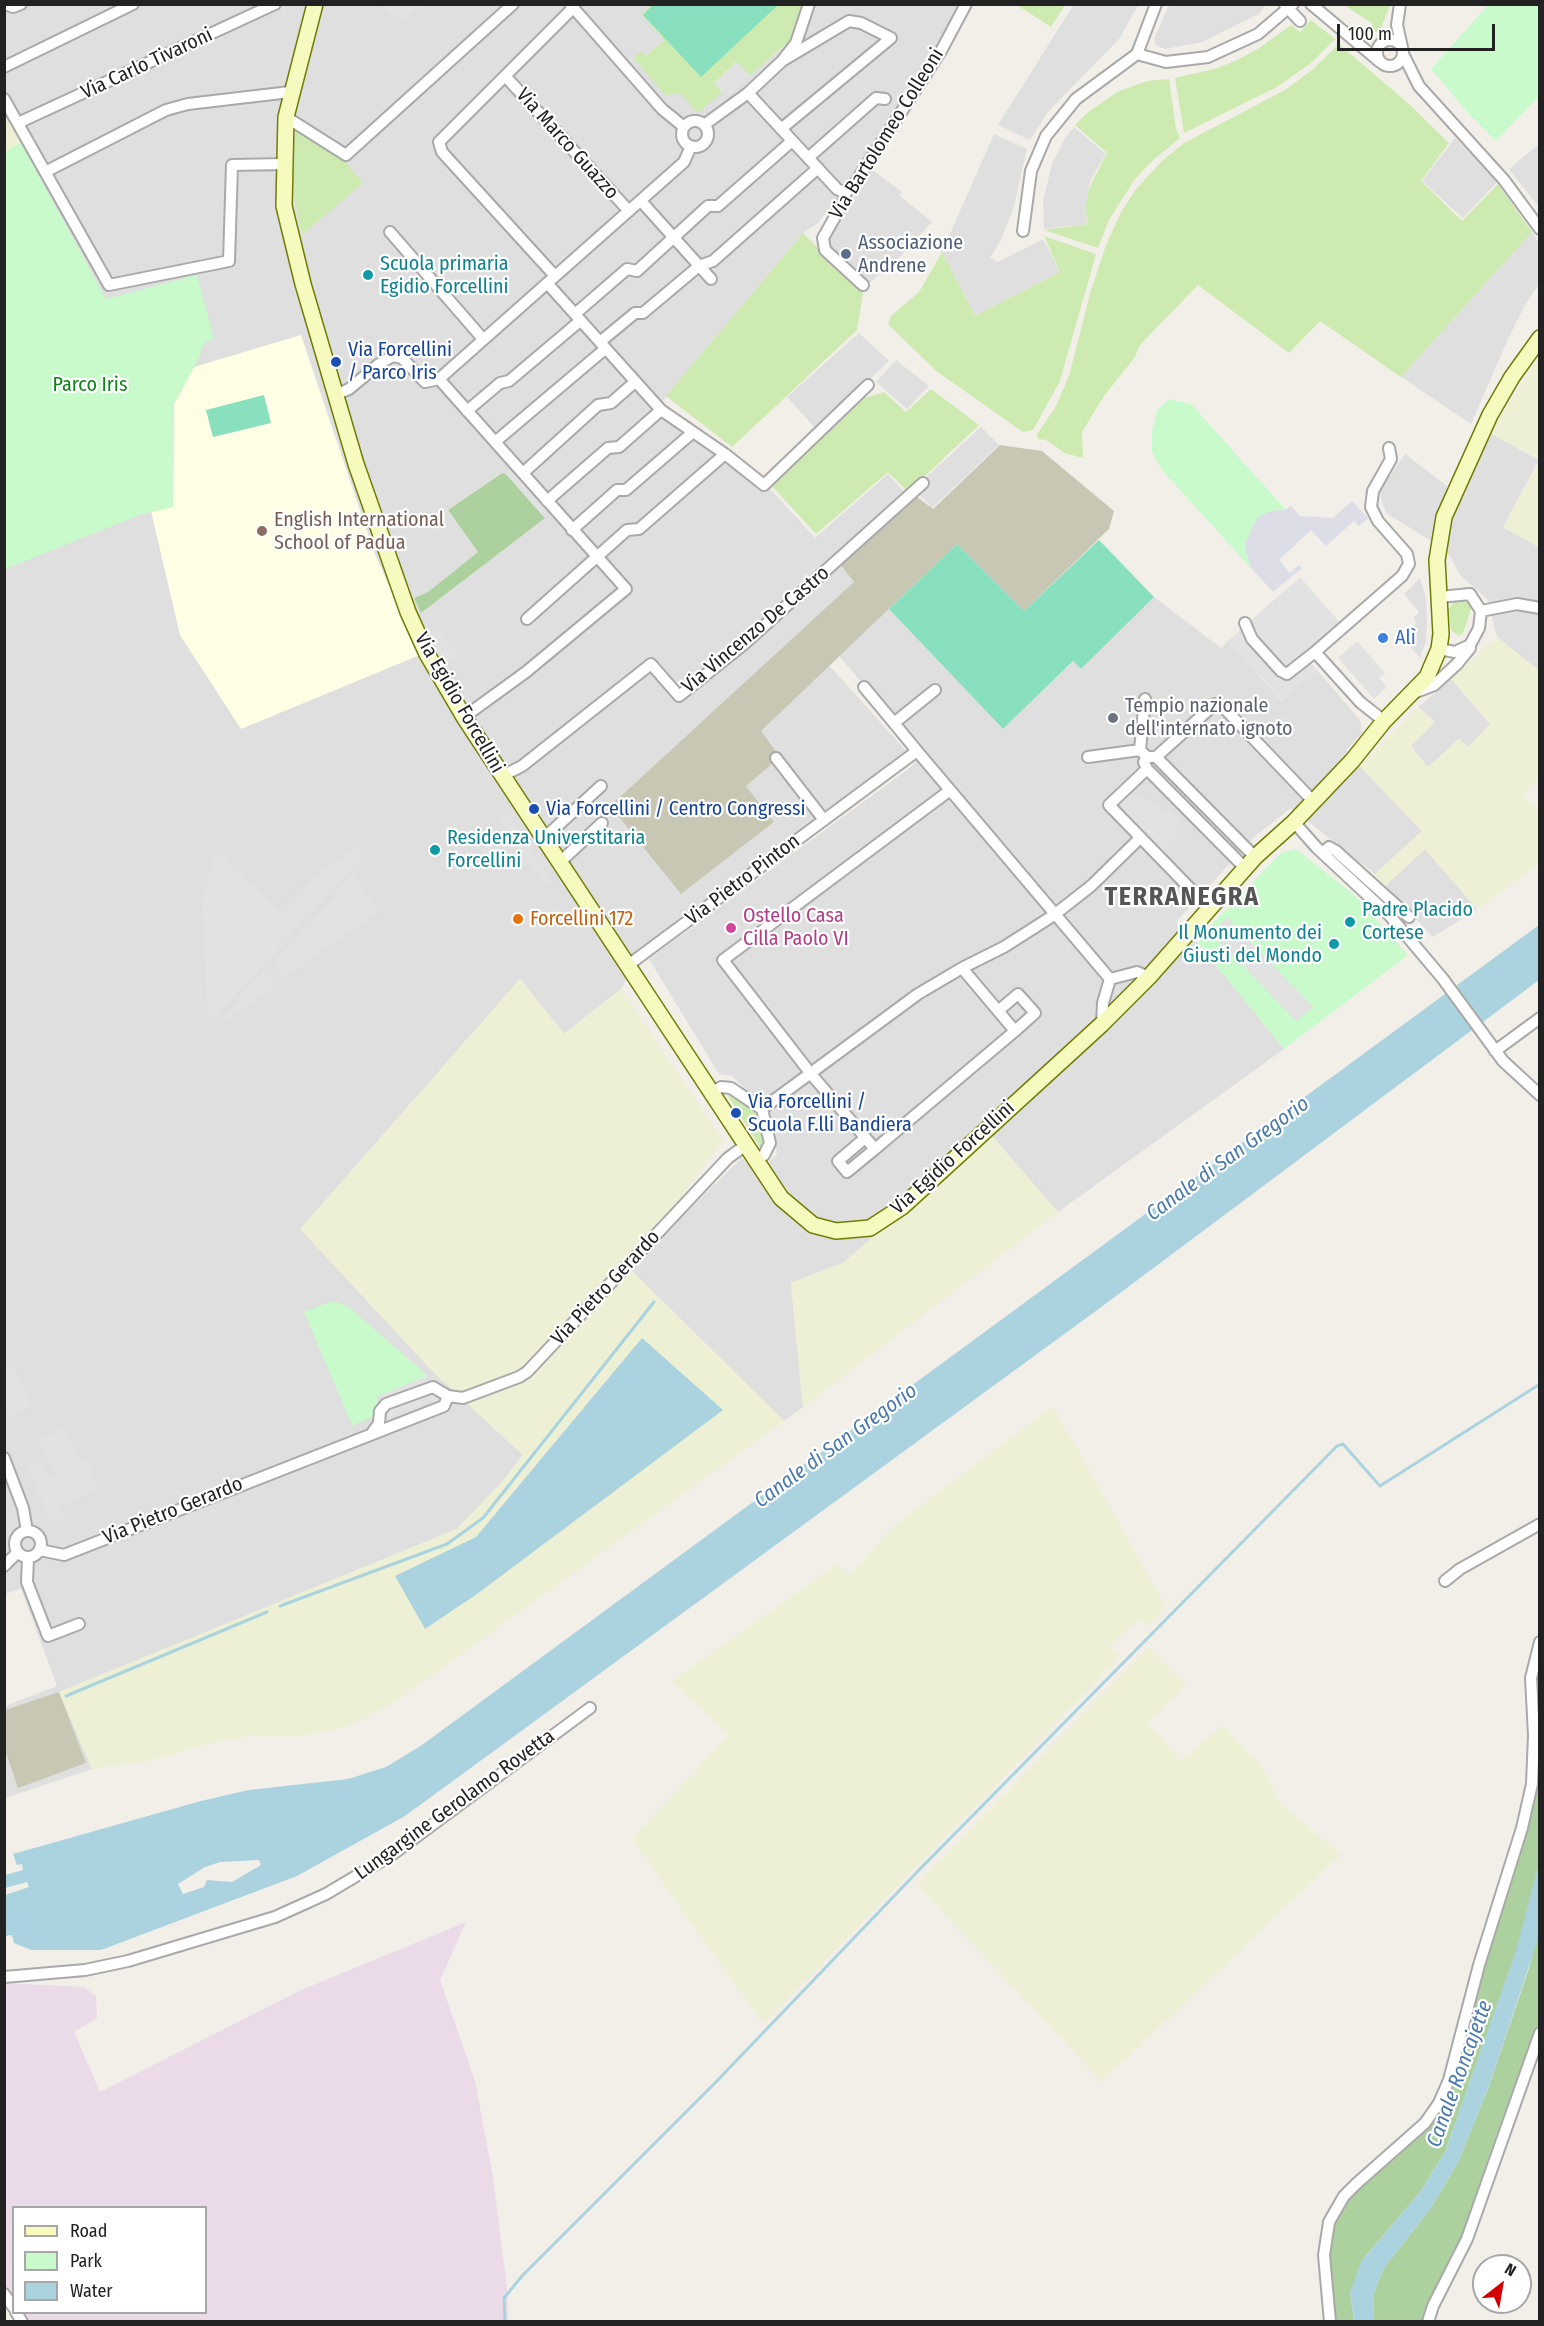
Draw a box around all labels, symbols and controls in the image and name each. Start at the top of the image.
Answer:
scale bar [1340,12,1498,50]
street label: Via Carlo Tivaroni [78,23,216,105]
text: 100 m [1348,23,1392,45]
street label: Via Bartolomeo Colleoni [825,44,949,224]
street label: Via Marco Guazzo [511,83,623,205]
place label: Associazione Andrene [858,231,963,278]
marker: Associazione Andrene [839,247,853,261]
place label: Scuola primaria Egidio Forcellini [380,252,509,299]
marker: Scuola primaria Egidio Forcellini [361,268,375,282]
place label: Via Forcellini / Parco Iris [348,338,452,385]
marker: Via Forcellini / Parco Iris [329,355,343,369]
park label: Parco Iris [53,373,127,397]
place label: English International School of Padua [274,508,444,555]
marker: English International School of Padua [255,524,269,538]
street label: Via Vincenzo De Castro [677,561,835,699]
place label: Alì [1395,626,1416,650]
street label: Via Egidio Forcellini [409,628,509,778]
marker: Alì [1376,631,1390,645]
place label: Tempio nazionale dell'internato ignoto [1125,694,1293,741]
marker: Tempio nazionale dell'internato ignoto [1106,711,1120,725]
place label: Via Forcellini / Centro Congressi [546,797,806,821]
marker: Via Forcellini / Centro Congressi [527,802,541,816]
place label: Residenza Universtitaria Forcellini [447,826,645,873]
street label: Via Pietro Pinton [681,829,805,931]
marker: Residenza Universtitaria Forcellini [428,843,442,857]
district label: TERRANEGRA [1104,882,1260,914]
place label: Padre Placido Cortese [1362,898,1473,945]
place label: Ostello Casa Cilla Paolo VI [743,904,849,951]
place label: Forcellini 172 [530,907,633,931]
marker: Forcellini 172 [511,912,525,926]
marker: Padre Placido Cortese [1343,915,1357,929]
marker: Ostello Casa Cilla Paolo VI [724,921,738,935]
place label: Il Monumento dei Giusti del Mondo [1178,921,1322,968]
marker: Il Monumento dei Giusti del Mondo [1327,937,1341,951]
place label: Via Forcellini / Scuola F.lli Bandiera [748,1090,912,1137]
water label: Canale di San Gregorio [1142,1091,1314,1227]
street label: Via Egidio Forcellini [886,1096,1020,1220]
marker: Via Forcellini / Scuola F.lli Bandiera [729,1106,743,1120]
street label: Via Pietro Gerardo [547,1226,665,1350]
water label: Canale di San Gregorio [750,1378,922,1514]
street label: Via Pietro Gerardo [100,1472,246,1550]
street label: Lungargine Gerolamo Rovetta [350,1724,560,1886]
water label: Canale Roncajette [1422,1997,1498,2151]
legend [12,2206,207,2314]
text: Road [70,2220,107,2242]
text: Park [70,2250,102,2272]
north arrow [1472,2254,1532,2314]
text: N [1501,2259,1520,2280]
text: Water [70,2280,113,2302]

